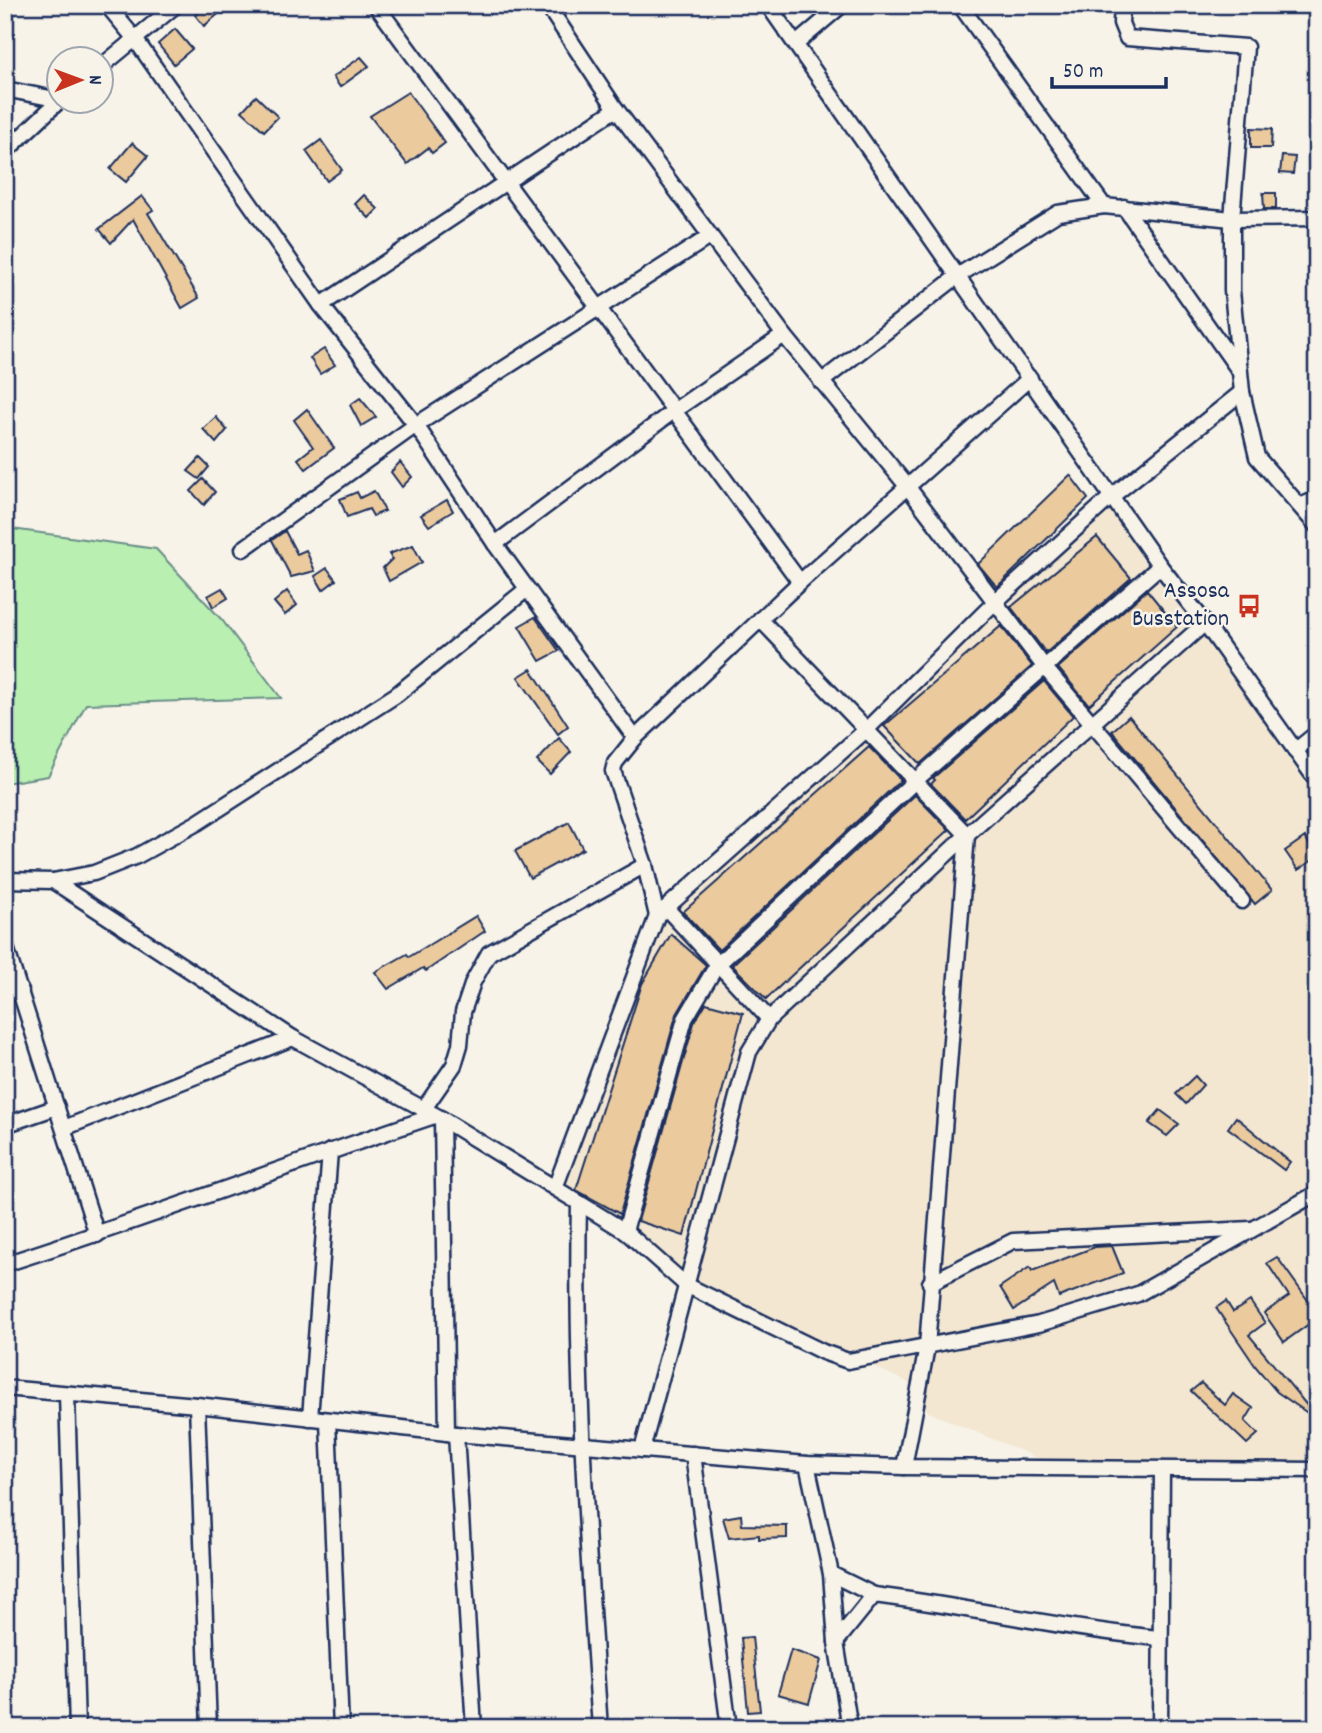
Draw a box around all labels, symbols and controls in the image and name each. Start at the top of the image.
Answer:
north arrow [46,46,116,116]
scale bar [1052,46,1166,90]
text: 50 m [1063,58,1103,88]
text: N [80,75,107,85]
place label: Assosa Busstation [1132,575,1230,637]
bus stop icon: Assosa Busstation [1235,592,1263,620]

